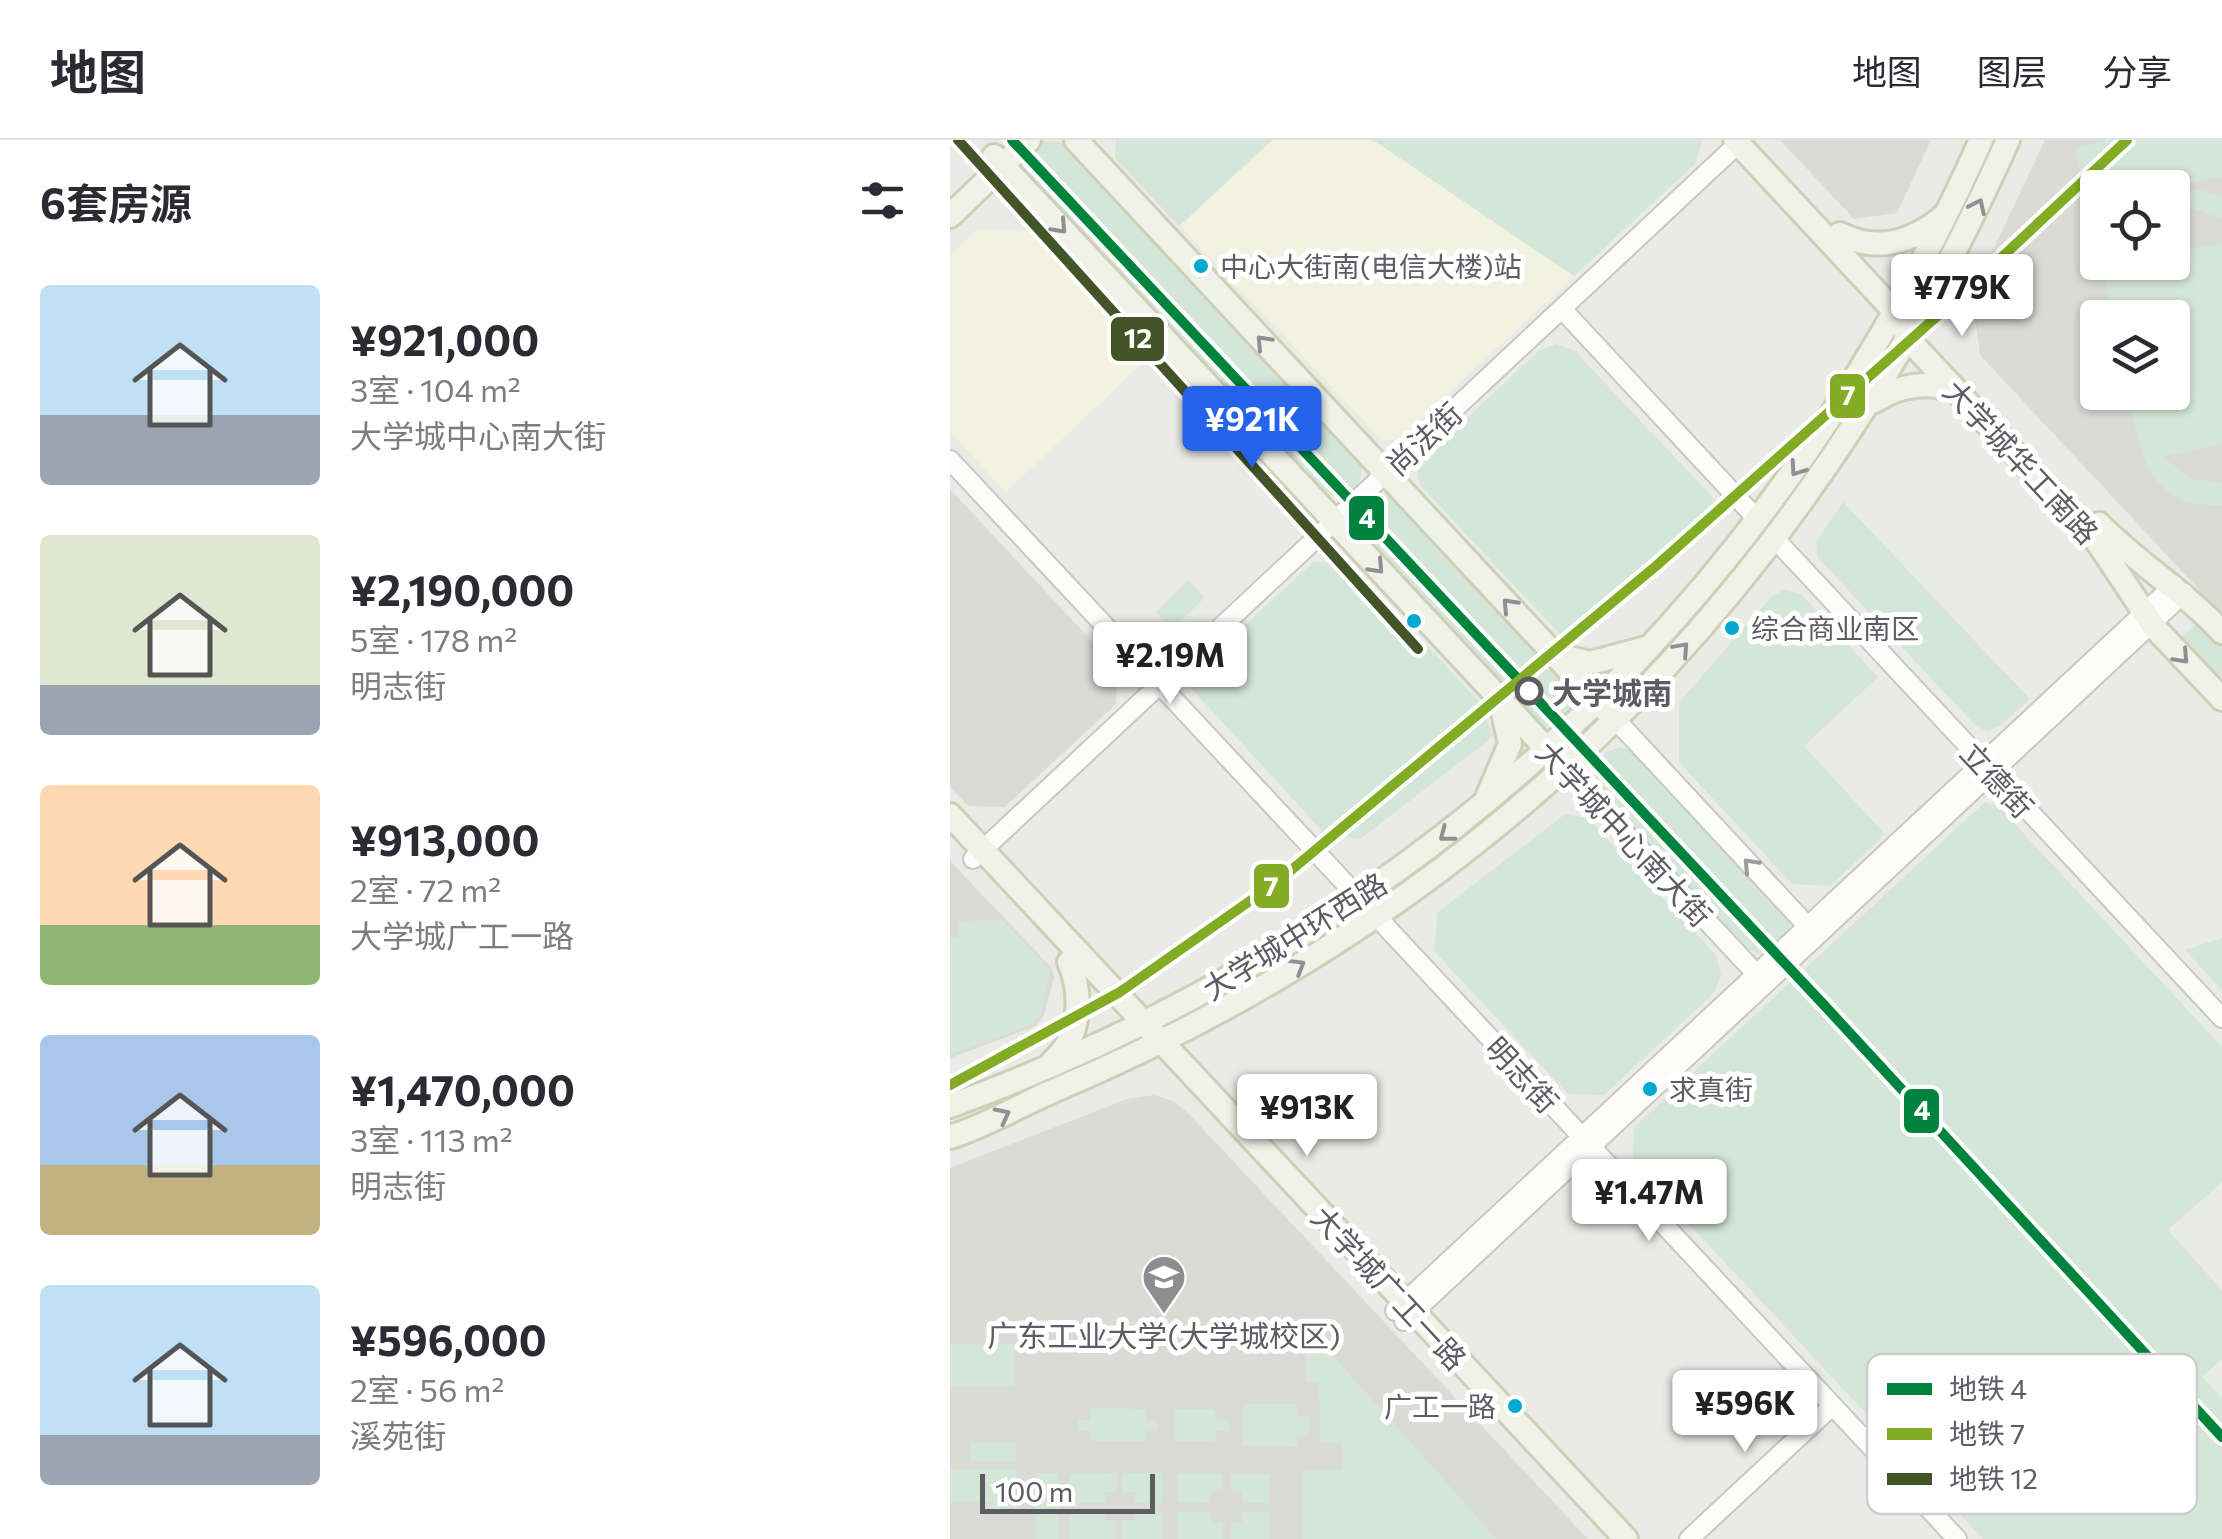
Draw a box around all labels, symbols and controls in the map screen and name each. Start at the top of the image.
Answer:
text: 地图 [50,41,146,100]
text: 地图 [1852,49,1922,92]
text: 图层 [1977,49,2047,92]
text: 分享 [2102,49,2172,92]
map controls [2080,170,2190,410]
button: locate [2080,170,2190,280]
icon: filters [855,173,910,228]
text: 6套房源 [40,176,192,228]
one-way arrow [1966,198,1986,216]
one-way arrow [1048,215,1066,234]
place label: 中心大街南(电信大楼)站 [1220,249,1522,283]
pin: ¥779K [1892,254,2032,339]
marker: 中心大街南(电信大楼)站 [1191,256,1211,276]
text: ¥779K [1913,266,2011,306]
button: layers [2080,300,2190,410]
text: ¥921,000 [350,313,539,365]
line badge: 12 [1109,315,1166,363]
text: 12 [1124,320,1152,354]
icon: home [120,325,240,445]
one-way arrow [1257,335,1275,353]
text: 3室 · 104 m² [350,369,521,409]
line badge: 7 [1828,372,1867,420]
street label: 大学城华工南路 [1937,372,2107,550]
text: 7 [1840,377,1856,411]
pin: ¥921K [1182,386,1322,471]
street label: 尚法街 [1377,394,1469,482]
text: ¥921K [1204,398,1300,438]
text: 大学城中心南大街 [350,415,606,455]
one-way arrow [1791,457,1809,476]
line badge: 4 [1347,494,1386,542]
text: 4 [1358,500,1376,534]
one-way arrow [1365,555,1383,574]
text: ¥2,190,000 [350,563,574,615]
icon: home [120,575,240,695]
one-way arrow [1503,598,1521,617]
unlabelled marker [1404,611,1424,631]
place label: 综合商业南区 [1751,611,1919,645]
marker: 综合商业南区 [1722,618,1742,638]
text: 5室 · 178 m² [350,619,517,659]
pin: ¥2.19M [1089,622,1251,707]
text: ¥2.19M [1115,634,1225,674]
one-way arrow [1671,642,1689,661]
one-way arrow [2170,645,2188,663]
text: 明志街 [350,665,446,705]
place label: 大学城南 [1552,673,1672,710]
marker: 大学城南 [1516,678,1542,704]
street label: 大学城中心南大街 [1530,733,1720,933]
street label: 立德街 [1954,733,2042,825]
text: ¥913,000 [350,813,539,865]
one-way arrow [1439,823,1457,841]
icon: home [120,825,240,945]
one-way arrow [1744,858,1762,877]
line badge: 7 [1252,862,1291,910]
street label: 大学城中环西路 [1195,864,1393,1006]
text: 7 [1263,868,1279,902]
text: 2室 · 72 m² [350,869,501,909]
text: 大学城广工一路 [350,915,574,955]
one-way arrow [1287,959,1305,978]
street label: 明志街 [1479,1028,1567,1120]
text: ¥1,470,000 [350,1063,575,1115]
place label: 求真街 [1669,1072,1753,1106]
pin: ¥913K [1237,1074,1377,1159]
icon: home [120,1075,240,1195]
marker: 求真街 [1640,1079,1660,1099]
text: ¥913K [1259,1086,1355,1126]
line badge: 4 [1902,1087,1941,1135]
text: 4 [1913,1092,1931,1126]
one-way arrow [993,1108,1011,1127]
text: 3室 · 113 m² [350,1119,513,1159]
pin: ¥1.47M [1568,1159,1730,1244]
text: 明志街 [350,1165,446,1205]
text: ¥1.47M [1594,1171,1704,1211]
street label: 大学城广工一路 [1305,1198,1475,1376]
school or university icon: 广东工业大学(大学城校区) [1141,1254,1187,1315]
text: ¥596,000 [350,1313,547,1365]
place label: 广东工业大学(大学城校区) [987,1316,1341,1353]
icon: home [120,1325,240,1445]
legend [1867,1354,2197,1514]
text: 2室 · 56 m² [350,1369,504,1409]
pin: ¥596K [1675,1370,1815,1455]
text: 地铁 4 [1949,1371,2027,1405]
text: ¥596K [1694,1382,1796,1422]
place label: 广工一路 [1384,1389,1496,1423]
marker: 广工一路 [1505,1396,1525,1416]
text: 溪苑街 [350,1415,446,1455]
text: 地铁 7 [1949,1416,2025,1450]
text: 地铁 12 [1949,1461,2038,1495]
scale bar [980,1469,1155,1514]
text: 100 m [995,1474,1073,1508]

